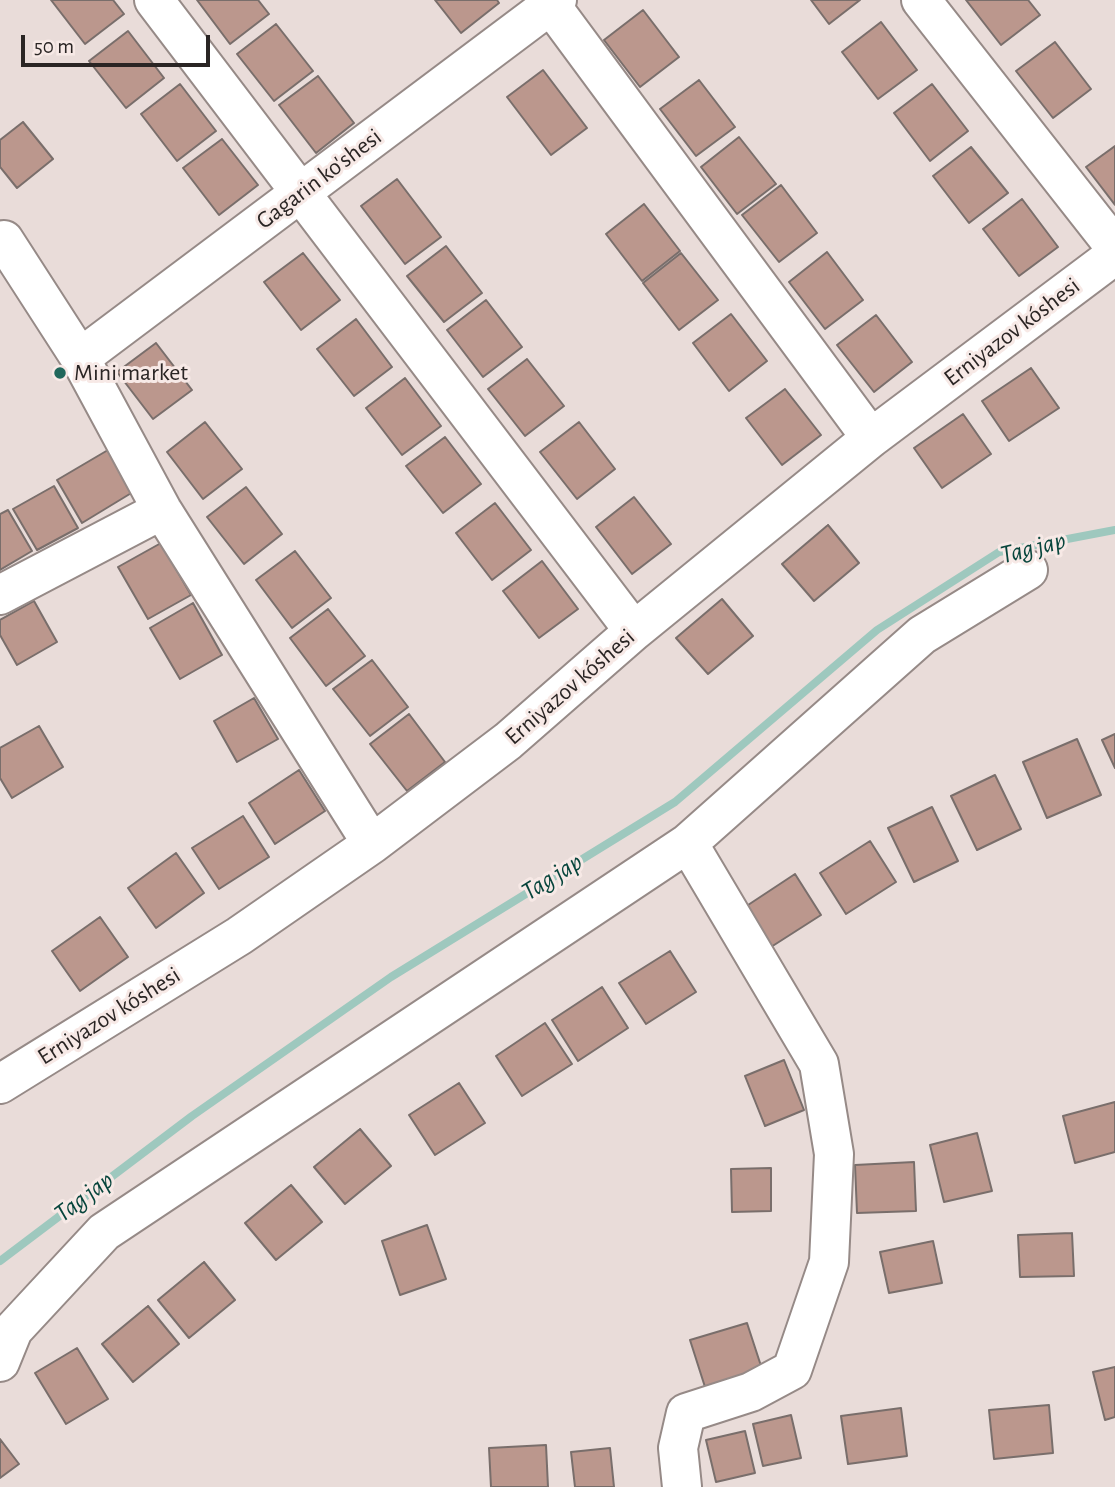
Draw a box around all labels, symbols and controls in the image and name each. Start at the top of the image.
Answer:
scale bar [24,21,214,65]
text: 50 m [34,36,74,57]
street label: Gagarin ko'shesi [251,123,387,235]
street label: Erniyazov kóshesi [938,272,1086,392]
place label: Mini market [74,359,188,387]
marker: Mini market [52,365,68,381]
water label: Tag jap [997,525,1069,571]
street label: Erniyazov kóshesi [499,623,641,751]
water label: Tag jap [516,846,588,908]
street label: Erniyazov kóshesi [32,961,186,1071]
water label: Tag jap [48,1165,120,1229]

